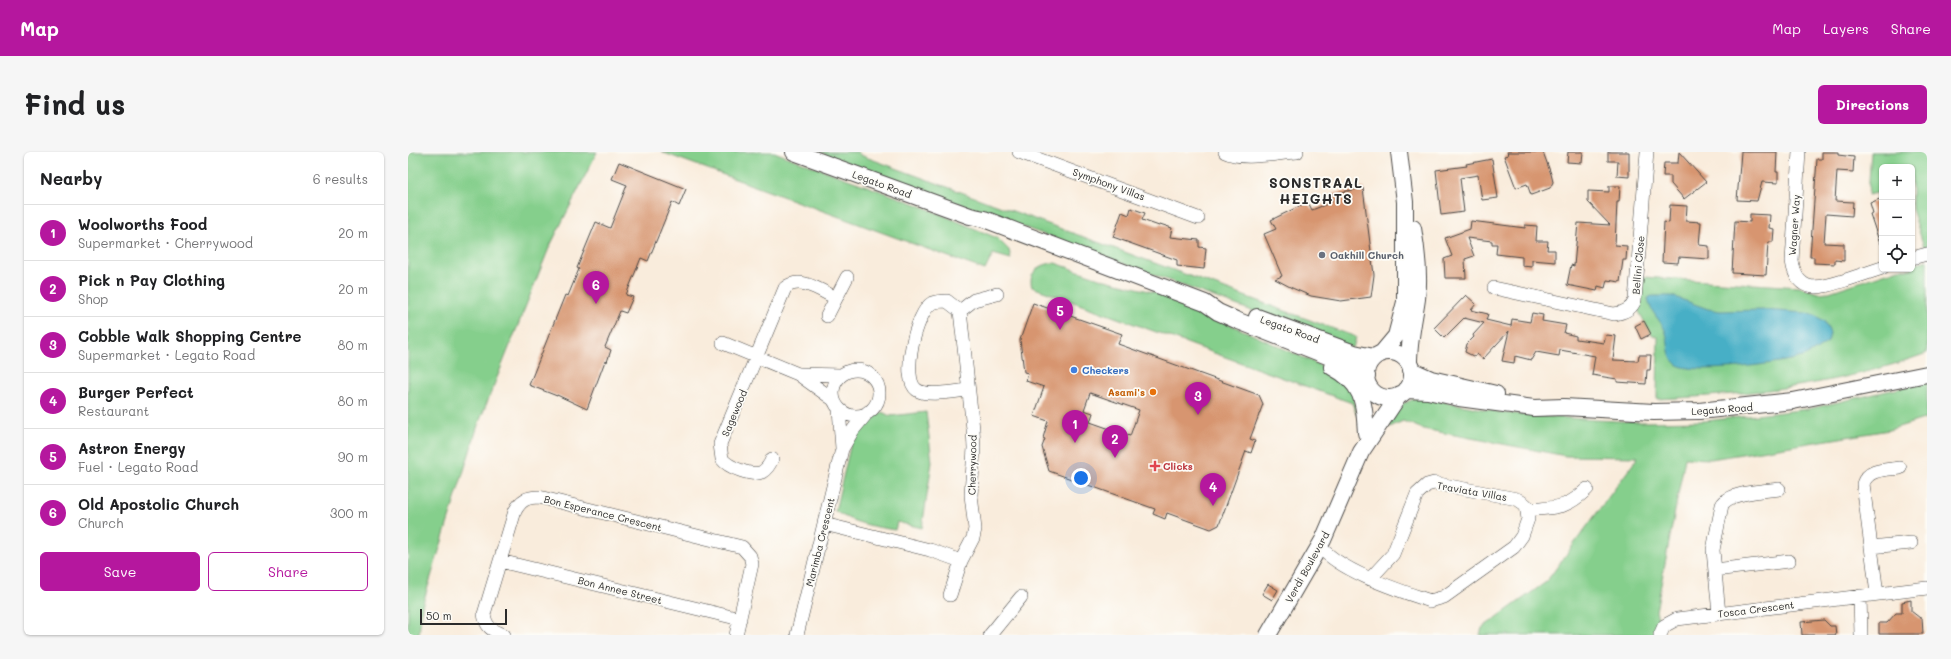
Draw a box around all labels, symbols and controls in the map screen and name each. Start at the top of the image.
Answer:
text: Map [20,16,59,41]
text: Map [1772,19,1801,38]
text: Layers [1823,19,1869,38]
text: Share [1891,19,1931,38]
button: Directions [1818,85,1927,124]
text: Find us [24,86,125,122]
street label: Symphony Villas [1071,164,1147,204]
map controls [1879,164,1915,272]
button: + [1879,164,1915,200]
text: Nearby [40,167,102,189]
street label: Legato Road [851,167,913,201]
text: 6 results [313,170,368,187]
district label: SONSTRAAL HEIGHTS [1269,173,1363,208]
street label: Wagner Way [1785,194,1803,256]
button: − [1879,200,1915,236]
text: Woolworths Food [78,214,207,234]
text: 1 [50,224,56,241]
text: 20 m [338,224,368,241]
text: Supermarket · Cherrywood [78,234,253,251]
street label: Bellini Close [1628,235,1648,295]
button: locate [1879,236,1915,272]
place label: Oakhill Church [1330,248,1404,262]
marker: Oakhill Church [1317,250,1327,260]
text: Pick n Pay Clothing [78,270,225,290]
pin: 6 [583,271,609,304]
text: 2 [49,280,57,297]
text: 20 m [338,280,368,297]
text: Shop [78,290,108,307]
pin: 5 [1047,297,1073,330]
street label: Legato Road [1259,312,1321,346]
text: Cobble Walk Shopping Centre [78,326,301,346]
text: 3 [49,336,57,353]
text: 80 m [338,336,368,353]
text: Supermarket · Legato Road [78,346,255,363]
place label: Checkers [1082,363,1129,377]
marker: Checkers [1069,365,1079,375]
text: Burger Perfect [78,382,194,402]
pin: 3 [1185,382,1211,415]
place label: Asami's [1108,385,1145,399]
street label: Sagewood [718,387,750,439]
marker: Asami's [1148,387,1158,397]
text: 4 [49,392,57,409]
text: 80 m [338,392,368,409]
street label: Legato Road [1691,400,1753,418]
text: Restaurant [78,402,149,419]
pin: 1 [1062,410,1088,443]
pin: 2 [1102,425,1128,458]
street label: Cherrywood [964,435,980,495]
text: Astron Energy [78,438,186,458]
text: 5 [49,448,57,465]
text: 90 m [338,448,368,465]
text: Fuel · Legato Road [78,458,198,475]
place label: Clicks [1163,459,1193,473]
marker: Clicks [1150,461,1160,471]
your location [1071,468,1091,488]
pin: 4 [1200,473,1226,506]
street label: Traviata Villas [1436,478,1508,504]
street label: Bon Esperance Crescent [543,492,663,534]
text: Old Apostolic Church [78,494,239,514]
street label: Marimba Crescent [802,496,838,588]
text: 6 [49,504,57,521]
text: 300 m [330,504,368,521]
text: Church [78,514,123,531]
street label: Verdi Boulevard [1282,529,1332,605]
button: Save [40,552,200,591]
button: Share [208,552,368,591]
street label: Bon Annee Street [576,573,664,607]
street label: Tosca Crescent [1717,597,1795,621]
scale bar [420,607,507,626]
text: 50 m [426,608,452,623]

